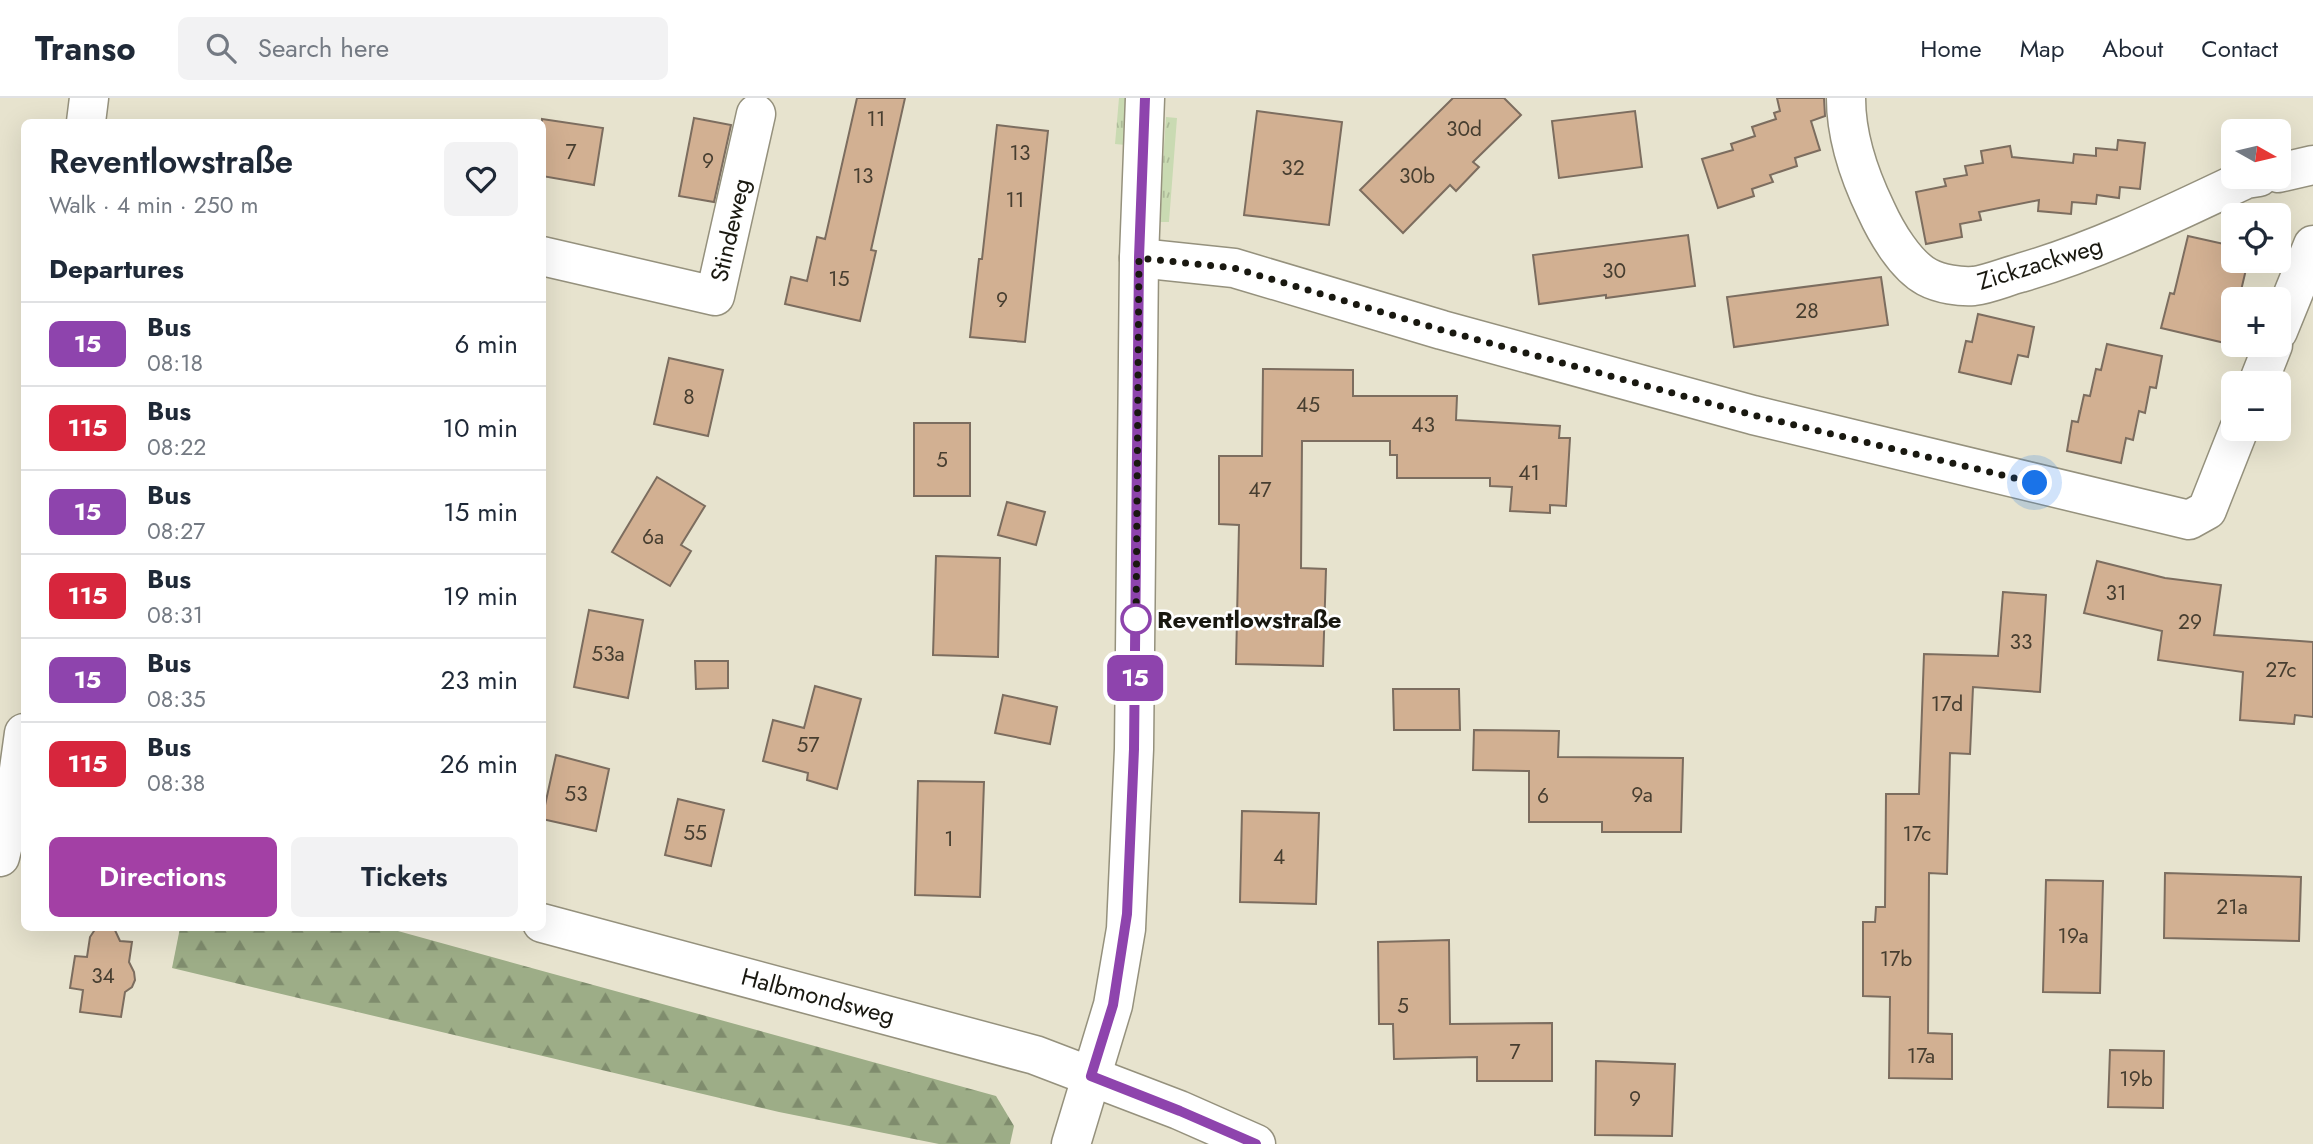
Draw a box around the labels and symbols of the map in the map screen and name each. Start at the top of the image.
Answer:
house number: 11 [867,104,885,134]
house number: 30d [1446,114,1482,144]
north arrow [2221,119,2291,189]
house number: 7 [565,137,577,167]
house number: 13 [1010,138,1030,168]
house number: 9 [702,146,714,176]
house number: 32 [1281,153,1305,183]
house number: 13 [853,161,873,191]
house number: 30b [1399,161,1435,191]
street label: Stindeweg [701,175,759,285]
house number: 11 [1006,185,1024,215]
street label: Zickzackweg [1973,227,2107,299]
house number: 30 [1602,256,1626,286]
house number: 15 [828,264,850,294]
house number: 9 [996,285,1008,315]
house number: 28 [1795,296,1819,326]
house number: 8 [683,382,695,412]
house number: 45 [1296,390,1320,420]
house number: 43 [1411,410,1435,440]
house number: 5 [936,445,948,475]
house number: 41 [1518,458,1540,488]
your location [2017,465,2052,500]
house number: 47 [1248,475,1272,505]
house number: 6a [642,522,664,552]
house number: 31 [2106,578,2126,608]
place label: Reventlowstraße [1157,602,1342,637]
marker: Reventlowstraße [1121,604,1151,634]
house number: 29 [2178,607,2202,637]
house number: 33 [2010,627,2032,657]
house number: 53a [591,639,625,669]
line badge: 15 [1104,655,1166,701]
house number: 27c [2265,655,2297,685]
house number: 17d [1931,689,1963,719]
house number: 57 [797,730,819,760]
house number: 53 [564,779,588,809]
house number: 9a [1631,780,1653,810]
house number: 6 [1537,781,1549,811]
house number: 55 [683,818,707,848]
house number: 17c [1903,819,1931,849]
house number: 1 [944,824,954,854]
house number: 4 [1273,842,1285,872]
house number: 21a [2216,892,2248,922]
house number: 19a [2057,921,2089,951]
house number: 17b [1880,944,1912,974]
street label: Halbmondsweg [737,959,899,1033]
house number: 34 [91,961,115,991]
house number: 5 [1397,991,1409,1021]
house number: 7 [1509,1037,1521,1067]
house number: 17a [1907,1041,1935,1071]
house number: 19b [2119,1064,2153,1094]
house number: 9 [1629,1084,1641,1114]

